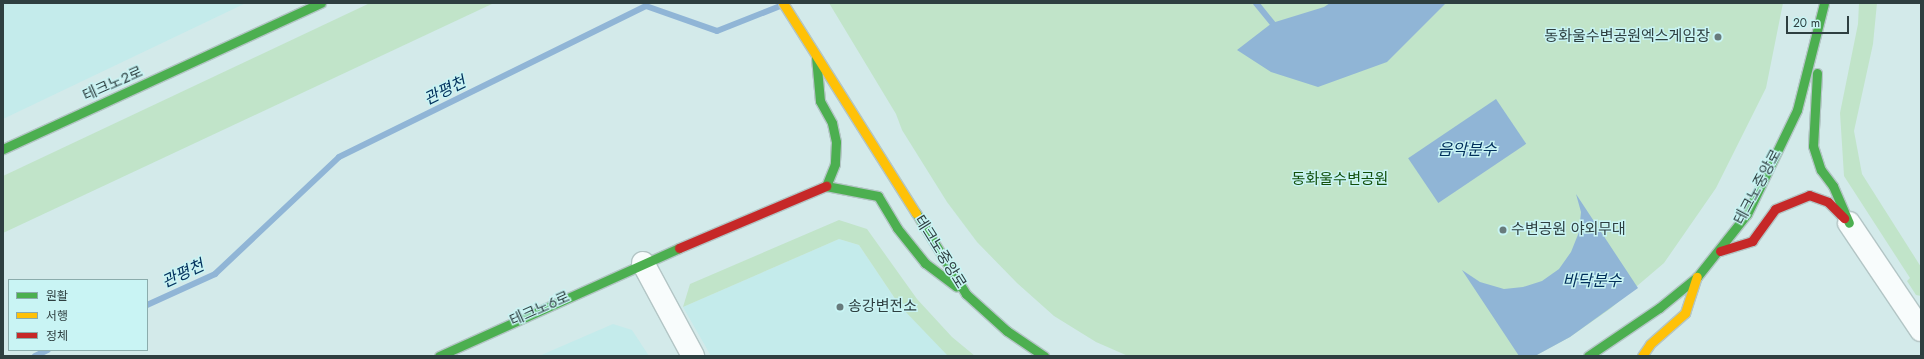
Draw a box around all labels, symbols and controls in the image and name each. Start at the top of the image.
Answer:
scale bar [1788,8,1851,34]
text: 20 m [1793,14,1820,32]
place label: 동화울수변공원엑스게임장 [1544,28,1710,46]
marker: 동화울수변공원엑스게임장 [1713,32,1723,42]
street label: 테크노2로 [80,63,146,105]
water label: 관평천 [421,73,469,109]
water label: 음악분수 [1438,140,1496,160]
street label: 테크노중앙로 [1731,146,1785,228]
park label: 동화울수변공원 [1292,171,1388,189]
street label: 테크노중앙로 [910,212,970,292]
place label: 수변공원 야외무대 [1511,221,1626,239]
marker: 수변공원 야외무대 [1498,225,1508,235]
water label: 관평천 [159,256,207,292]
water label: 바닥분수 [1563,271,1621,291]
legend [8,279,148,351]
text: 원활 [46,287,68,305]
street label: 테크노6로 [507,288,573,330]
place label: 송강변전소 [848,298,917,316]
marker: 송강변전소 [835,302,845,312]
text: 서행 [46,307,68,325]
text: 정체 [46,327,68,345]

